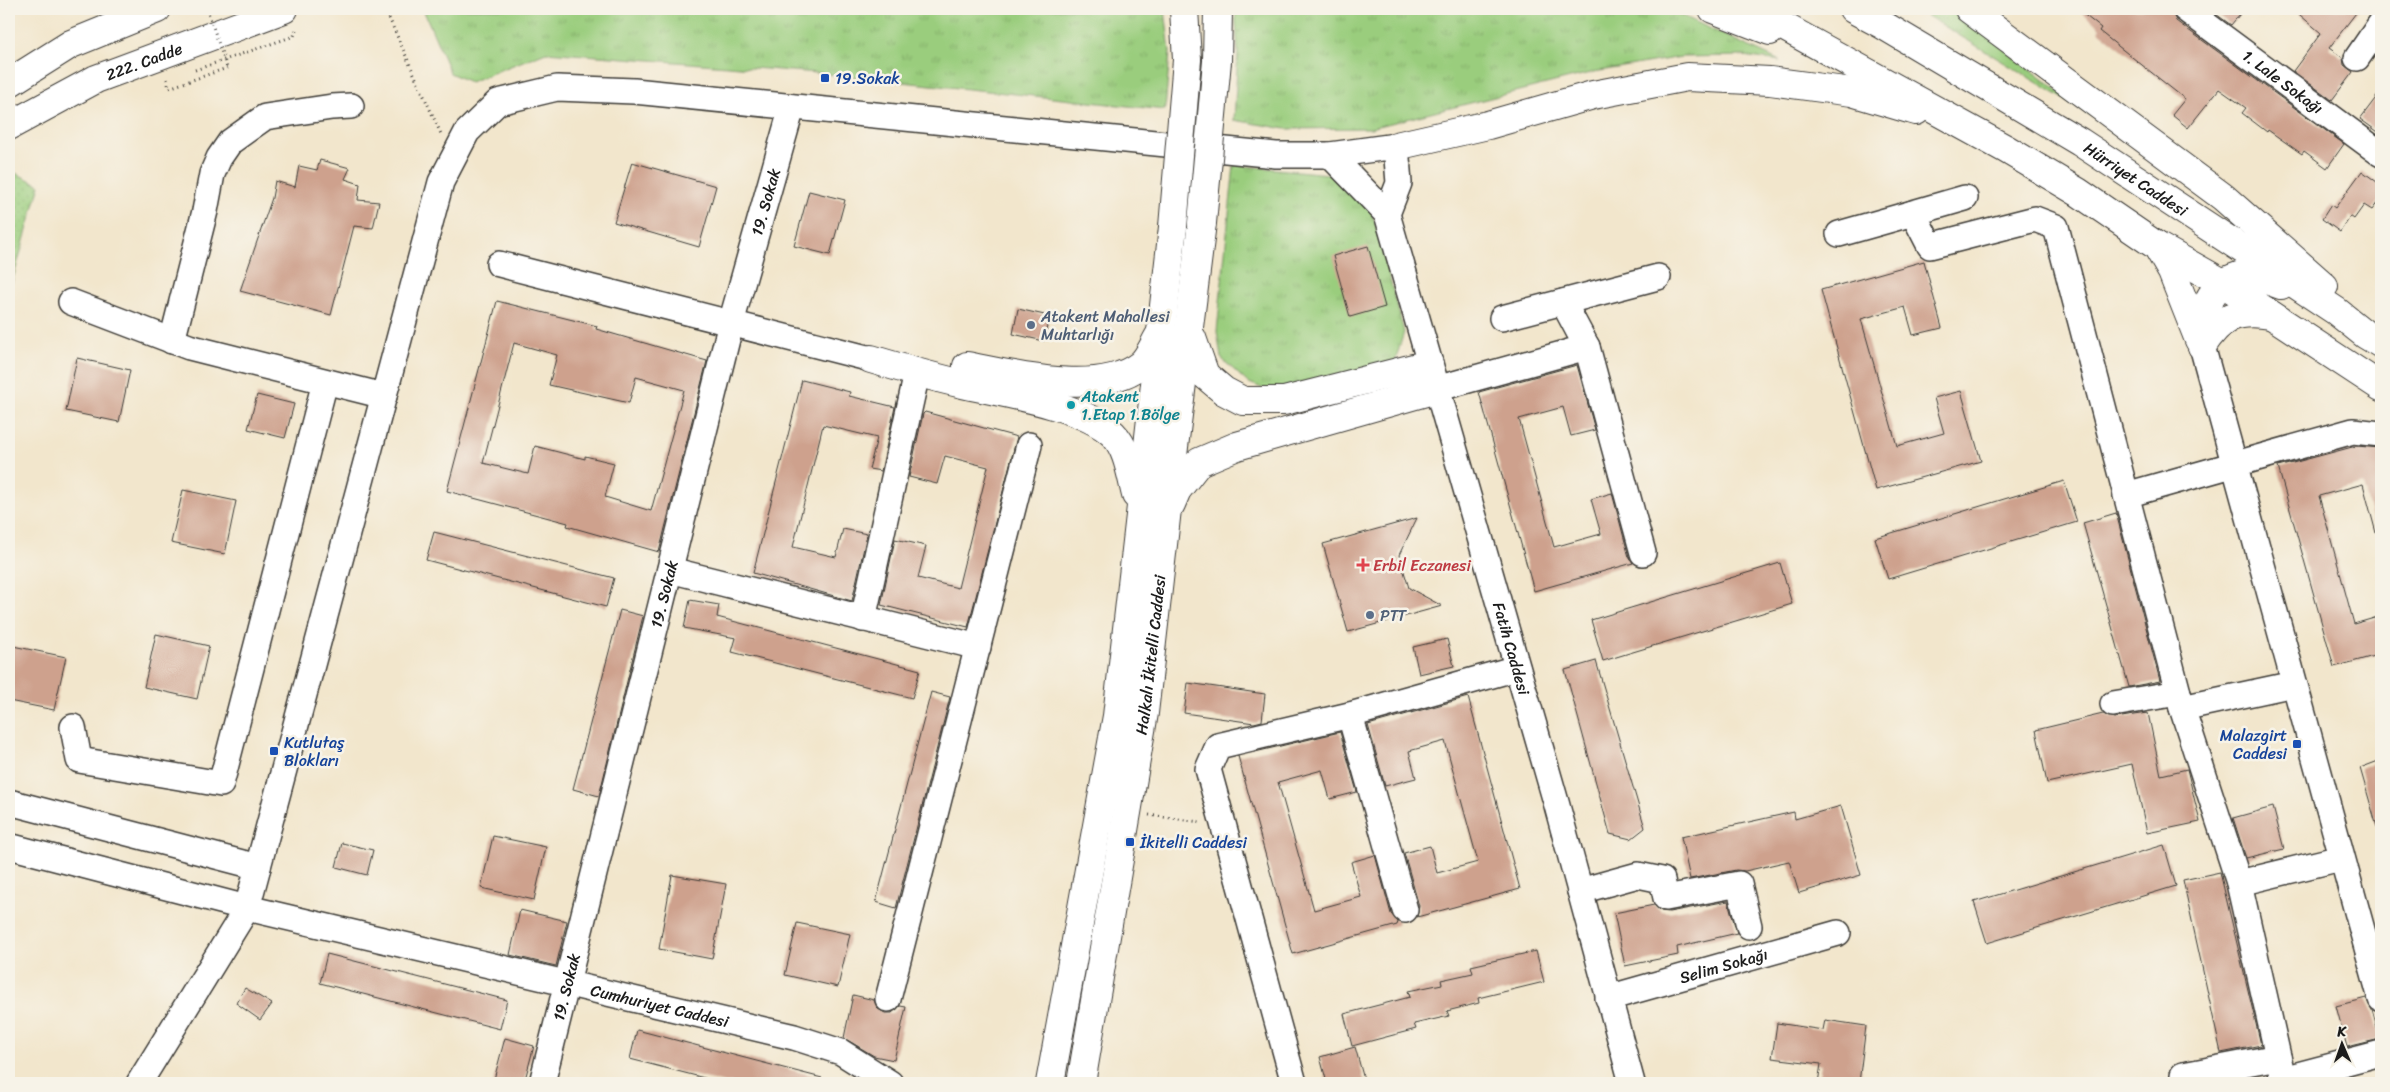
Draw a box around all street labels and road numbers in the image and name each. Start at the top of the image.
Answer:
street label: 222. Cadde [101,34,186,89]
street label: 1. Lale Sokağı [2236,42,2330,122]
street label: Hürriyet Caddesi [2078,134,2194,224]
street label: 19. Sokak [742,164,789,239]
street label: 19. Sokak [641,556,686,631]
street label: Halkalı İkitelli Caddesi [1126,573,1174,737]
street label: Fatih Caddesi [1485,598,1539,699]
street label: Selim Sokağı [1676,939,1771,992]
street label: 19. Sokak [543,949,588,1024]
street label: Cumhuriyet Caddesi [588,975,732,1036]

